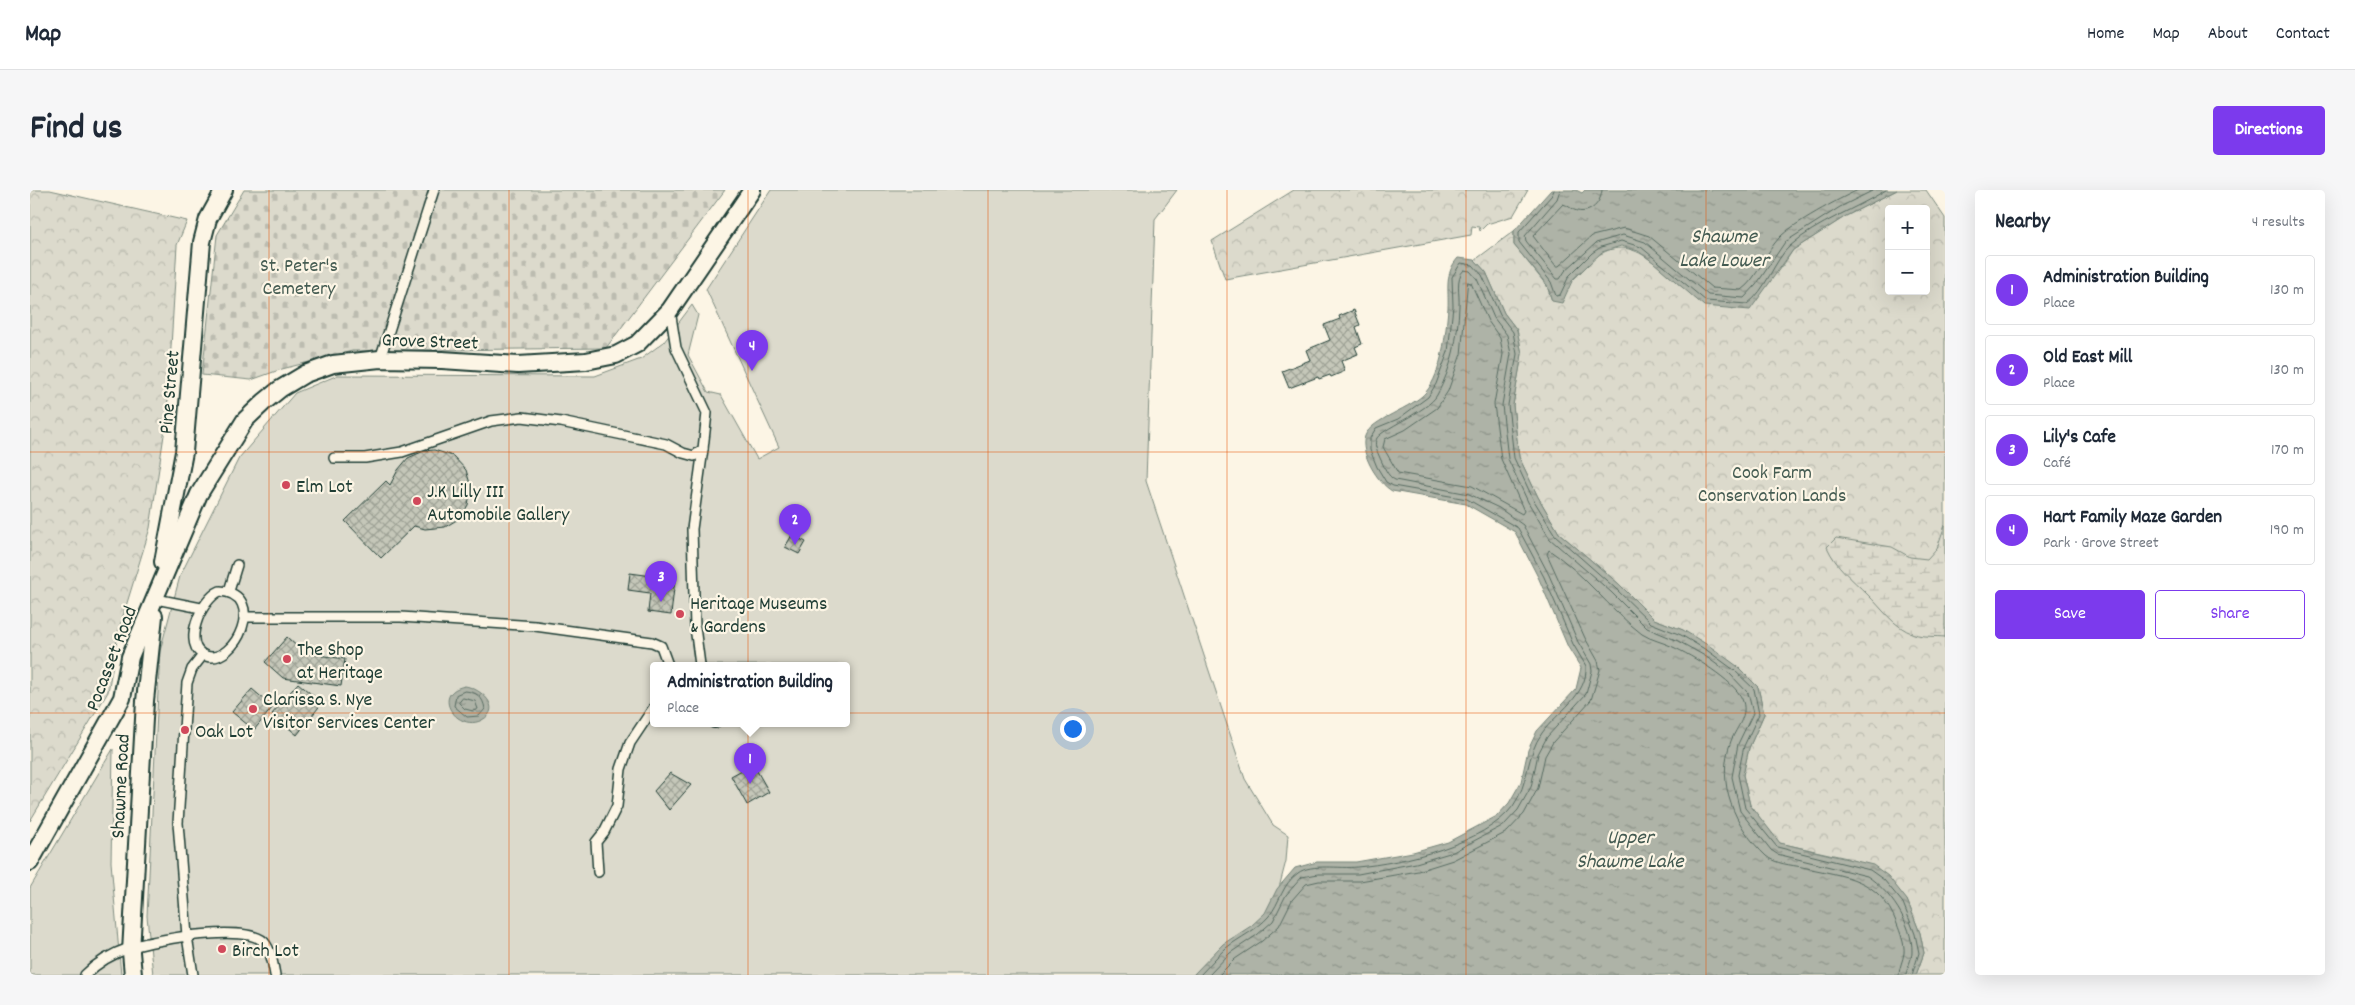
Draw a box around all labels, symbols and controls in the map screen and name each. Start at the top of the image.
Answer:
text: Map [25,18,61,52]
text: Home [2087,22,2124,47]
text: Map [2152,22,2180,47]
text: About [2208,22,2248,47]
text: Contact [2276,22,2330,47]
text: Find us [30,105,122,155]
button: Directions [2213,106,2325,155]
map controls [1885,205,1930,295]
button: + [1885,205,1930,250]
text: Nearby [1995,208,2050,238]
text: 4 results [2252,211,2305,234]
water label: Shawme Lake Lower [1679,223,1771,277]
button: − [1885,250,1930,295]
park label: St. Peter's Cemetery [260,253,338,304]
text: Administration Building [2043,265,2209,292]
text: 1 [2010,279,2014,302]
text: 130 m [2270,279,2304,302]
text: Place [2043,292,2075,315]
street label: Grove Street [381,327,479,359]
pin: 4 [736,330,768,371]
text: Old East Mill [2043,345,2132,372]
street label: Pine Street [153,349,189,435]
text: 2 [2009,359,2016,382]
text: 130 m [2270,359,2304,382]
text: Place [2043,372,2075,395]
text: Lily's Cafe [2043,425,2116,452]
text: 3 [2008,439,2016,462]
text: 170 m [2271,439,2304,462]
text: Café [2043,452,2071,475]
park label: Cook Farm Conservation Lands [1698,460,1846,511]
place label: Elm Lot [296,474,353,502]
marker: Elm Lot [280,479,292,491]
place label: J.K Lilly III Automobile Gallery [427,479,570,530]
marker: J.K Lilly III Automobile Gallery [411,495,423,507]
pin: 2 [779,504,811,545]
text: Hart Family Maze Garden [2043,505,2222,532]
text: 4 [2009,519,2015,542]
text: 190 m [2270,519,2304,542]
text: Park · Grove Street [2043,532,2159,555]
pin: 3 [645,561,677,602]
button: Save [1995,590,2145,639]
button: Share [2155,590,2305,639]
place label: Heritage Museums & Gardens [690,591,827,642]
street label: Pocasset Road [80,603,146,716]
marker: Heritage Museums & Gardens [674,608,686,620]
place label: The Shop at Heritage [297,637,383,688]
marker: The Shop at Heritage [281,653,293,665]
popup [650,662,850,727]
text: Administration Building [667,670,833,697]
place label: Clarissa S. Nye Visitor Services Center [263,687,436,738]
text: Place [667,697,699,720]
marker: Clarissa S. Nye Visitor Services Center [247,703,259,715]
your location [1060,716,1086,742]
place label: Oak Lot [195,719,253,747]
marker: Oak Lot [179,724,191,736]
street label: Shawme Road [105,733,139,839]
pin: 1 [734,743,766,784]
water label: Upper Shawme Lake [1576,824,1685,878]
place label: Birch Lot [232,938,299,966]
marker: Birch Lot [216,943,228,955]

